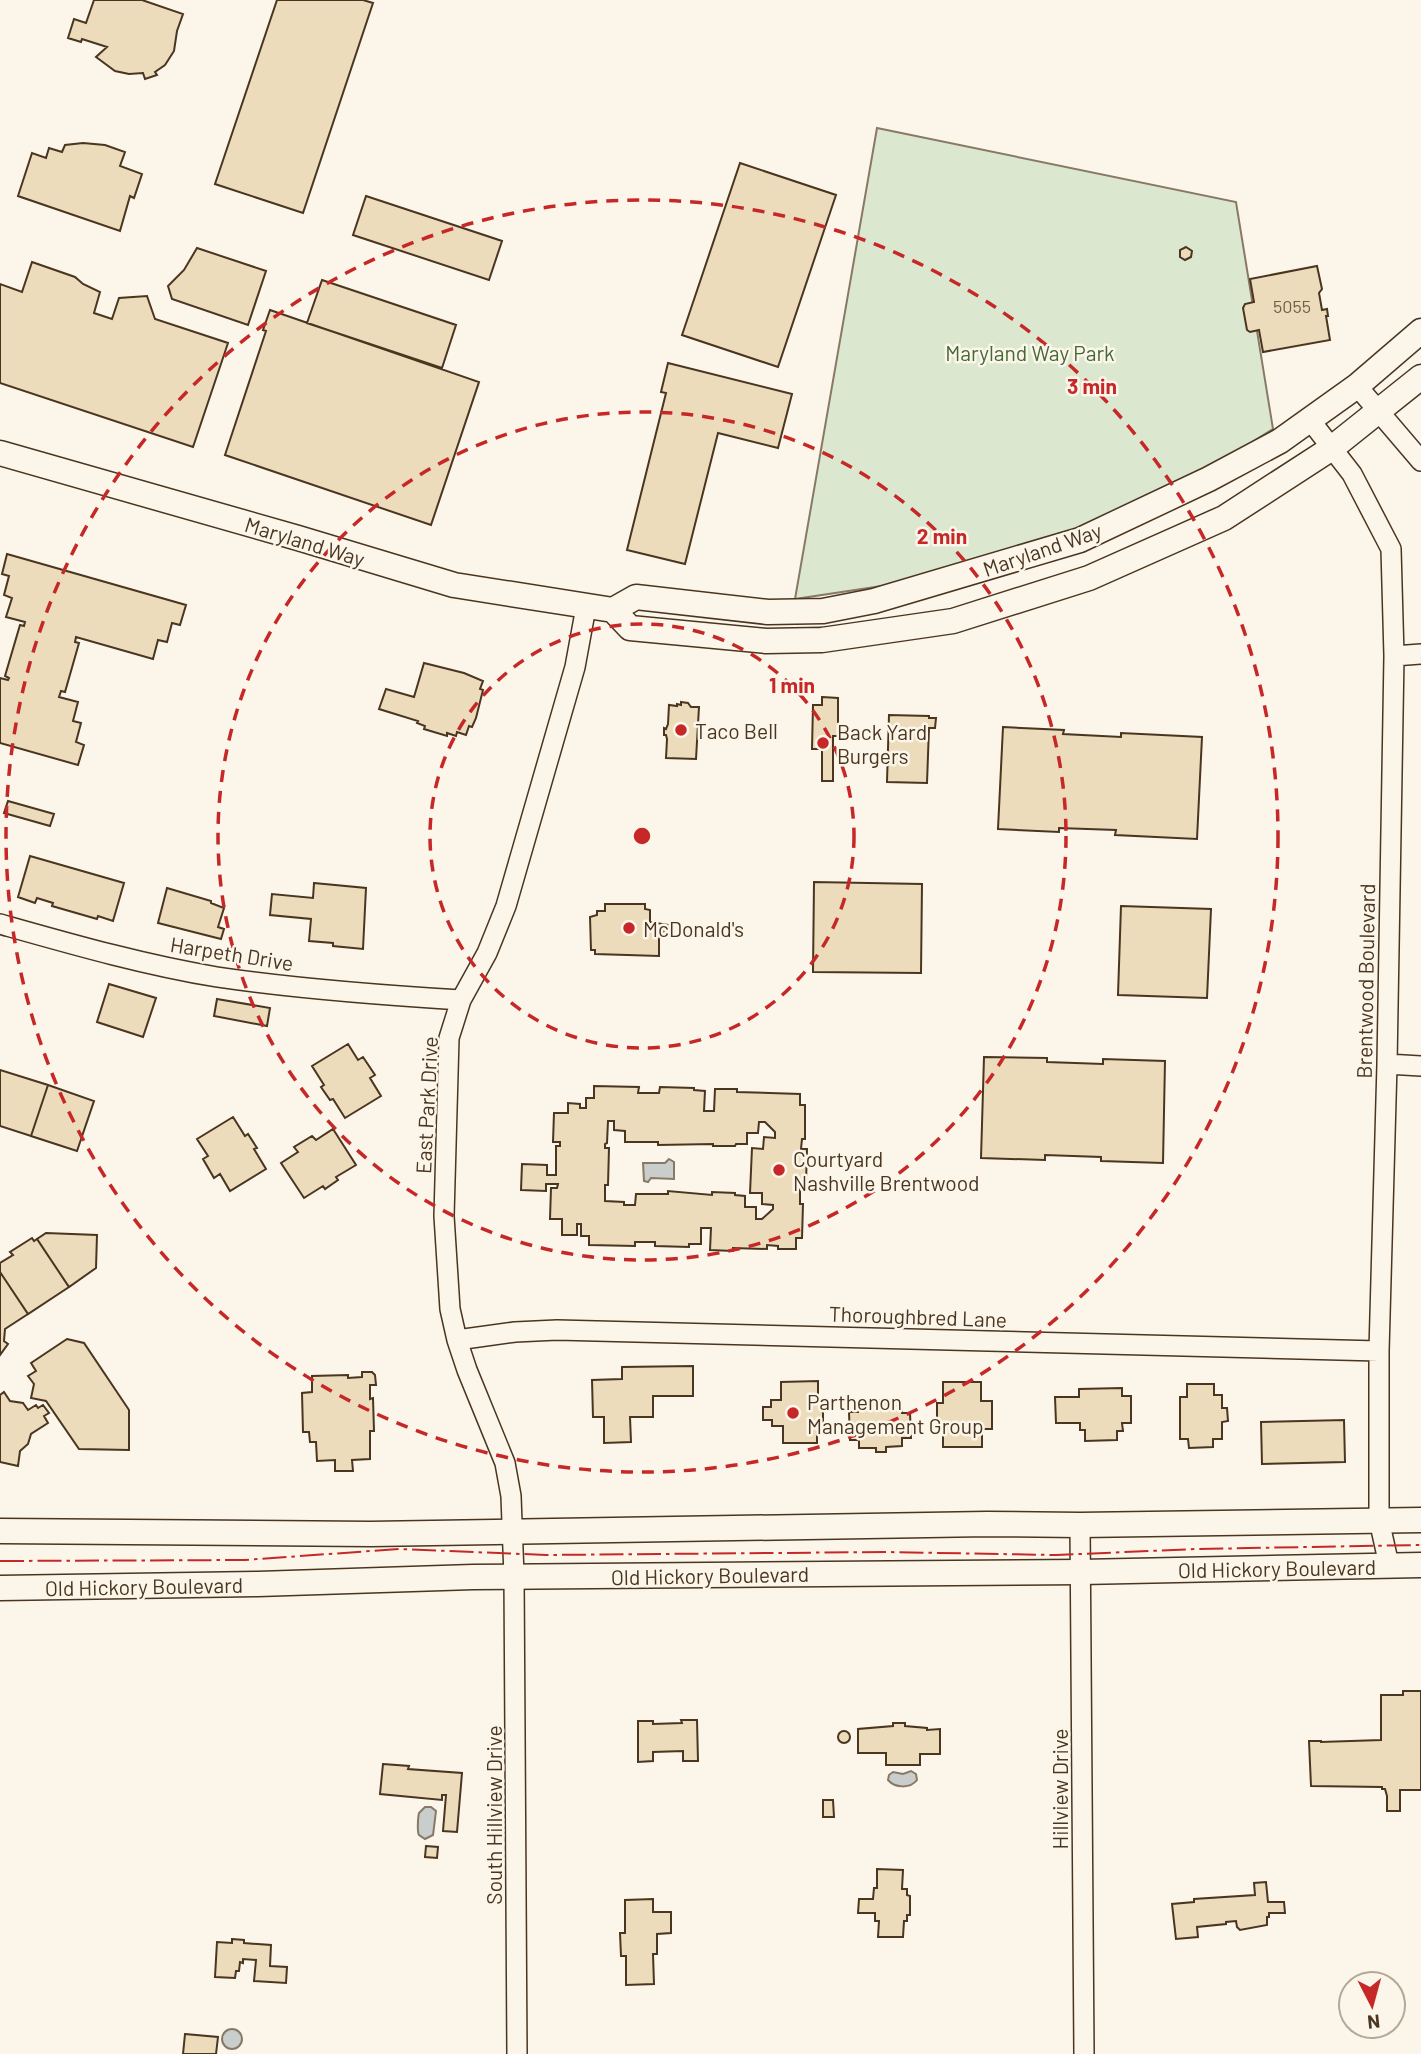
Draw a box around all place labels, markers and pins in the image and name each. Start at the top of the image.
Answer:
place label: Taco Bell [695,718,778,743]
place label: Back Yard Burgers [837,719,927,768]
marker: Taco Bell [673,722,689,738]
marker: Back Yard Burgers [815,735,831,751]
centre of rings [630,824,654,848]
place label: McDonald's [643,916,744,941]
marker: McDonald's [621,920,637,936]
place label: Courtyard Nashville Brentwood [793,1146,980,1195]
marker: Courtyard Nashville Brentwood [771,1162,787,1178]
place label: Parthenon Management Group [807,1389,984,1438]
marker: Parthenon Management Group [785,1405,801,1421]

